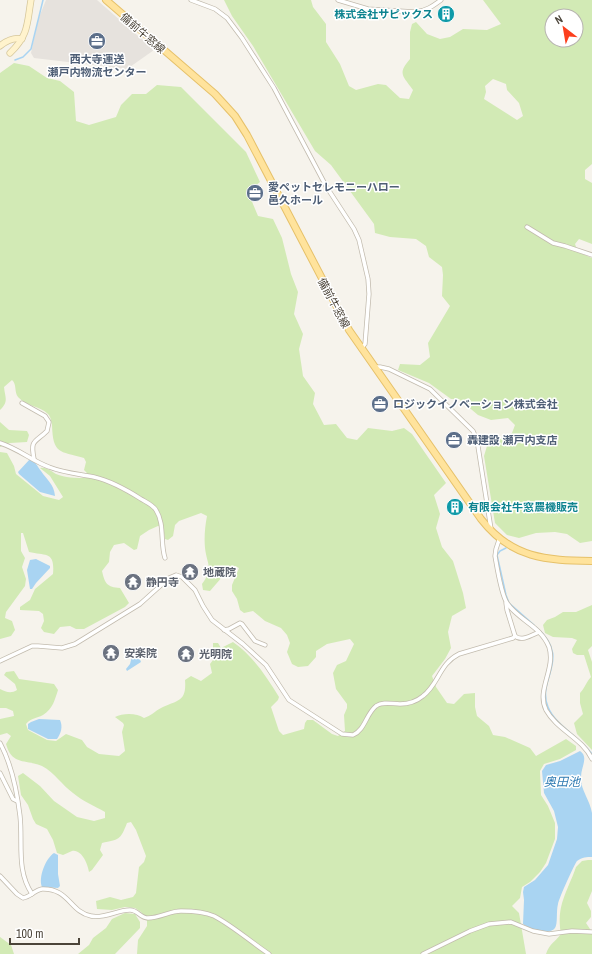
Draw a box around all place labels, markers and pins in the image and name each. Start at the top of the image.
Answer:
building icon: 株式会社サピックス [436,4,456,24]
place label: 株式会社サピックス [334,7,433,21]
office icon: 西大寺運送 瀬戸内物流センター [87,31,107,51]
place label: 西大寺運送 瀬戸内物流センター [48,52,147,79]
place label: 愛ペットセレモニーハロー 邑久ホール [268,180,400,207]
office icon: 愛ペットセレモニーハロー 邑久ホール [245,183,265,203]
office icon: ロジックイノベーション株式会社 [370,394,390,414]
place label: ロジックイノベーション株式会社 [393,397,558,411]
office icon: 轟建設 瀬戸内支店 [444,430,464,450]
place label: 轟建設 瀬戸内支店 [467,433,558,447]
building icon: 有限会社牛窓農機販売 [445,497,465,517]
place label: 有限会社牛窓農機販売 [468,500,578,514]
temple icon: 地蔵院 [180,562,200,582]
place label: 地蔵院 [203,565,236,579]
temple icon: 静円寺 [123,572,143,592]
place label: 静円寺 [146,575,179,589]
temple icon: 安楽院 [101,643,121,663]
temple icon: 光明院 [176,644,196,664]
place label: 安楽院 [124,646,157,660]
place label: 光明院 [199,647,232,661]

